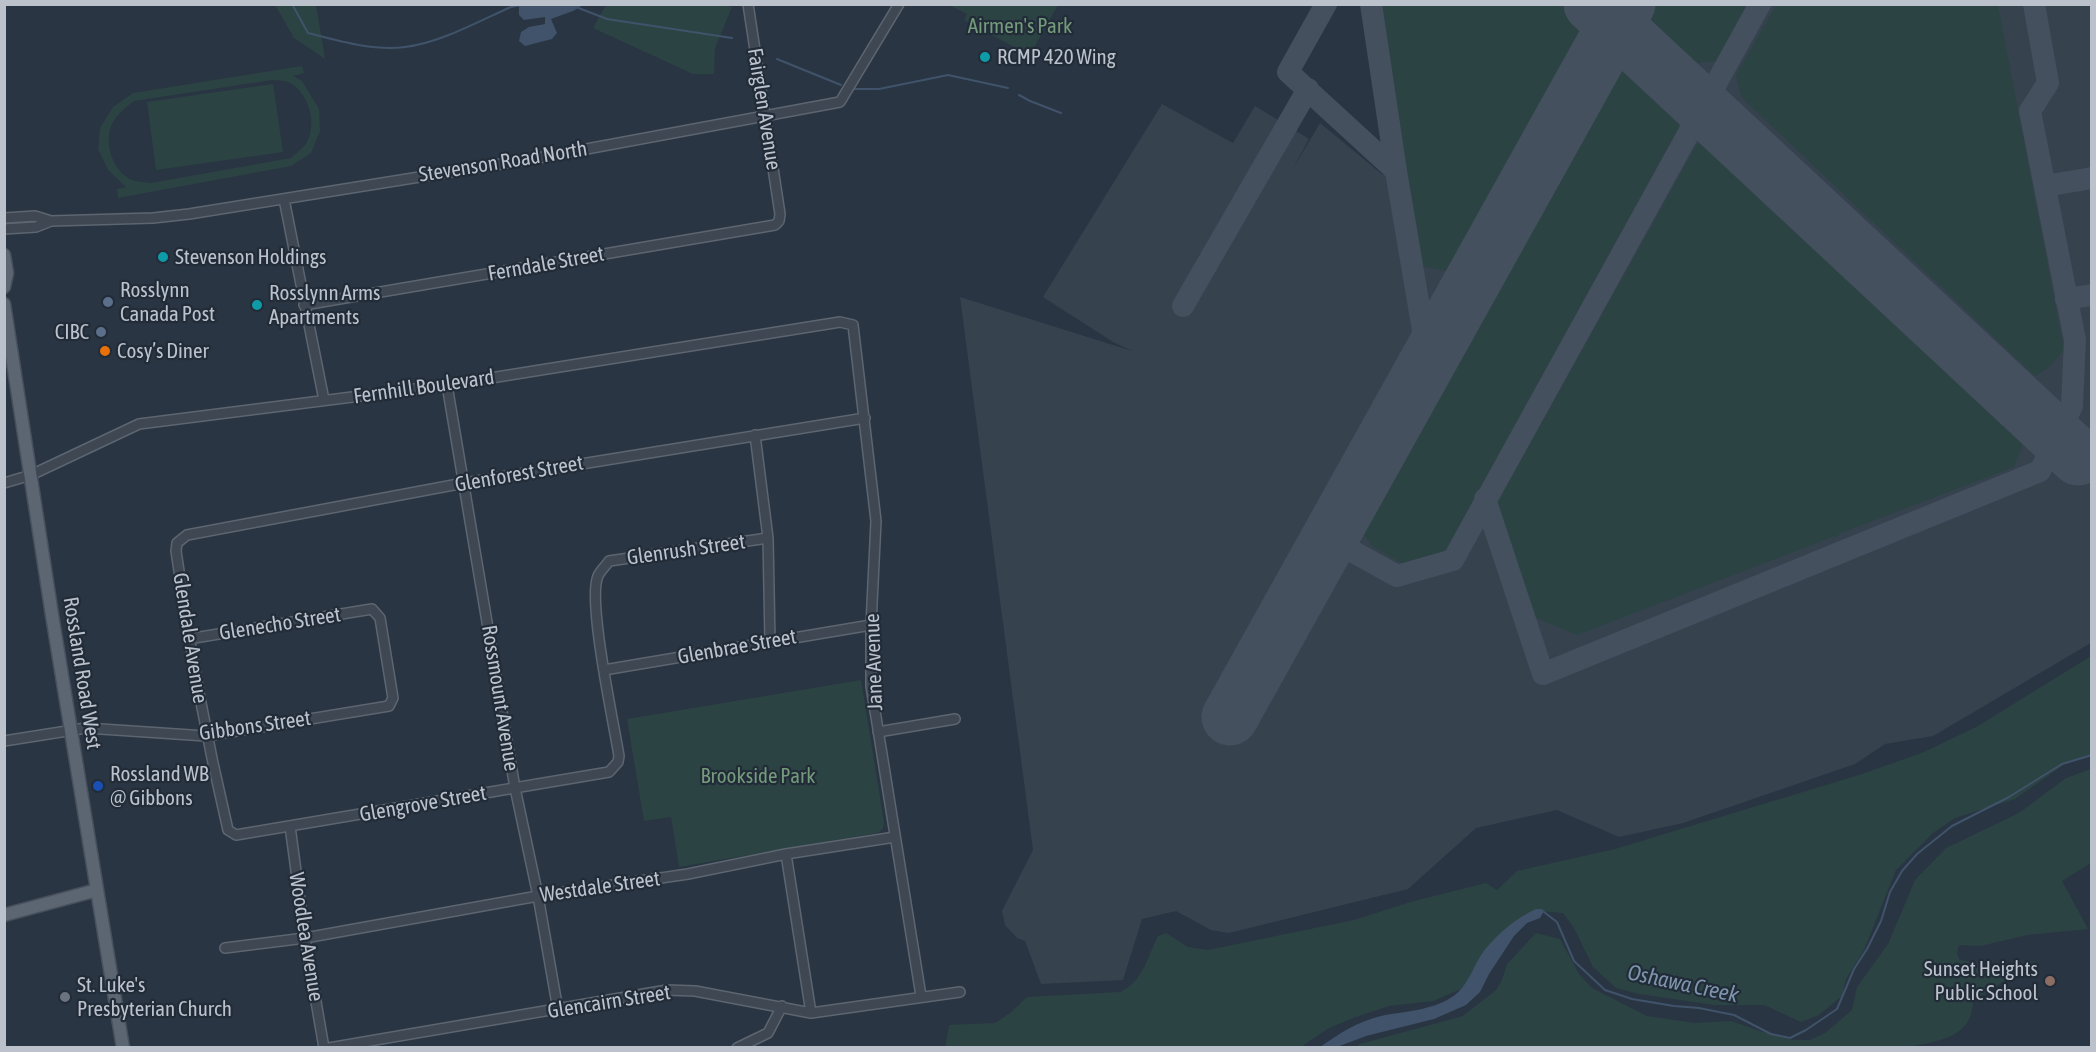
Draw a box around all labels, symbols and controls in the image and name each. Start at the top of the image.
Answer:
park label: Airmen's Park [968,13,1072,39]
place label: RCMP 420 Wing [997,44,1116,70]
street label: Fairglen Avenue [742,46,786,172]
marker: RCMP 420 Wing [978,50,992,64]
street label: Stevenson Road North [417,136,589,188]
street label: Ferndale Street [486,241,606,287]
place label: Stevenson Holdings [175,244,326,270]
marker: Stevenson Holdings [156,250,170,264]
place label: Rosslynn Canada Post [120,277,215,327]
place label: Rosslynn Arms Apartments [269,280,380,330]
marker: Rosslynn Canada Post [101,295,115,309]
marker: Rosslynn Arms Apartments [250,298,264,312]
place label: CIBC [55,319,89,345]
marker: CIBC [94,325,108,339]
place label: Cosy’s Diner [117,338,209,364]
marker: Cosy’s Diner [98,344,112,358]
street label: Fernhill Boulevard [352,365,496,409]
street label: Glenforest Street [453,450,585,498]
street label: Glenrush Street [625,529,747,571]
street label: Glendale Avenue [167,571,213,705]
street label: Rossland Road West [58,595,106,751]
street label: Glenecho Street [218,602,342,646]
street label: Jane Avenue [860,613,888,711]
street label: Rossmount Avenue [476,623,524,773]
street label: Glenbrae Street [676,624,798,670]
street label: Gibbons Street [198,706,312,746]
place label: Rossland WB @ Gibbons [110,761,209,811]
park label: Brookside Park [701,763,815,789]
marker: Rossland WB @ Gibbons [91,779,105,793]
street label: Glengrove Street [358,780,488,828]
street label: Westdale Street [538,866,662,908]
street label: Woodlea Avenue [283,871,329,1003]
place label: Sunset Heights Public School [1924,956,2038,1006]
water label: Oshawa Creek [1625,959,1741,1009]
place label: St. Luke's Presbyterian Church [77,972,232,1022]
marker: Sunset Heights Public School [2043,974,2057,988]
street label: Glencairn Street [546,980,672,1024]
marker: St. Luke's Presbyterian Church [58,990,72,1004]

